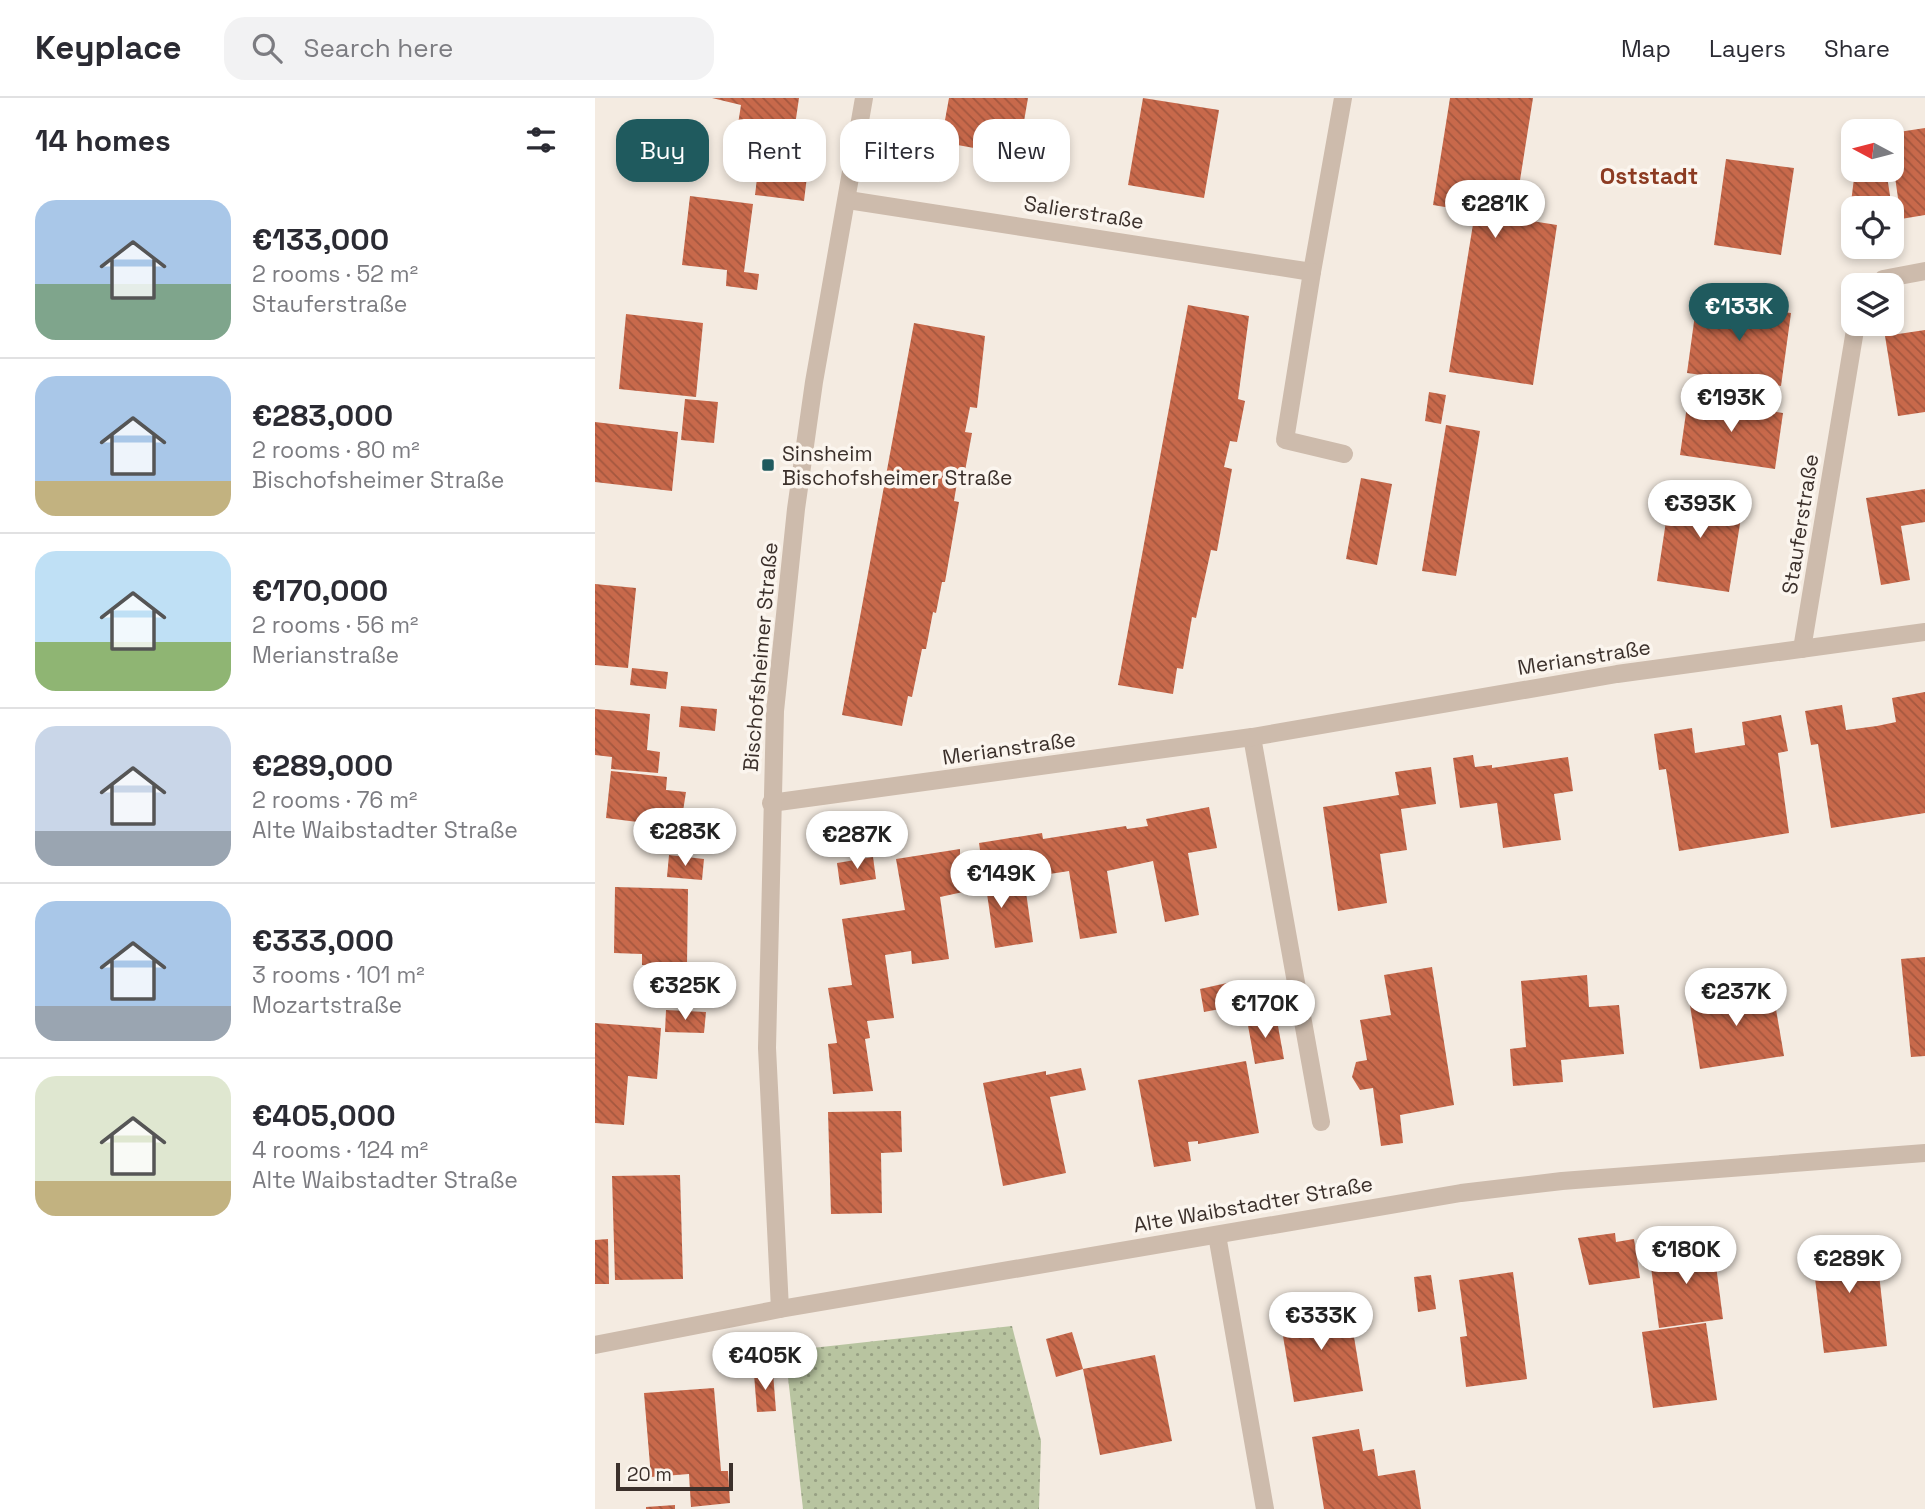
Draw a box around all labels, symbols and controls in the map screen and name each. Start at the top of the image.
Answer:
search box [224,17,714,80]
text: Keyplace [35,27,182,69]
icon: search [248,29,286,67]
text: Search here [304,31,453,65]
text: Map [1621,33,1671,64]
text: Layers [1709,33,1786,64]
text: Share [1824,33,1890,64]
chip: Buy [616,119,709,182]
chip: Rent [723,119,826,182]
chip: Filters [840,119,959,182]
chip: New [973,119,1070,182]
north arrow [1841,119,1904,182]
map controls [1841,119,1904,336]
text: 14 homes [35,121,171,160]
icon: filters [522,121,560,159]
district label: Oststadt [1600,161,1698,191]
pin: €281K [1446,180,1544,240]
text: €281K [1461,188,1529,218]
street label: Salierstraße [1022,189,1146,235]
button: locate [1841,196,1904,259]
text: €133,000 [252,220,389,259]
icon: home [91,228,175,312]
text: 2 rooms · 52 m² [252,259,418,289]
button: layers [1841,273,1904,336]
pin: €133K [1690,284,1788,343]
text: Stauferstraße [252,289,407,319]
text: €133K [1705,291,1773,321]
pin: €193K [1682,374,1780,434]
text: €193K [1697,382,1765,412]
text: €283,000 [252,396,393,435]
icon: home [91,404,175,488]
text: 2 rooms · 80 m² [252,435,420,465]
place label: Sinsheim Bischofsheimer Straße [782,440,1012,491]
street label: Stauferstraße [1776,452,1824,596]
marker: Sinsheim Bischofsheimer Straße [760,457,776,473]
text: Bischofsheimer Straße [252,465,504,495]
pin: €393K [1651,480,1749,540]
text: €393K [1664,488,1736,518]
street label: Bischofsheimer Straße [737,541,783,773]
text: €170,000 [252,571,388,610]
icon: home [91,579,175,663]
text: 2 rooms · 56 m² [252,610,418,640]
street label: Merianstraße [1516,633,1652,681]
text: Merianstraße [252,640,399,670]
street label: Merianstraße [941,725,1077,771]
text: €289,000 [252,746,393,785]
icon: home [91,754,175,838]
text: 2 rooms · 76 m² [252,785,417,815]
pin: €283K [636,808,734,868]
pin: €287K [808,812,906,871]
text: Alte Waibstadter Straße [252,815,518,845]
text: €283K [649,816,721,846]
text: €287K [822,819,892,849]
pin: €149K [952,850,1050,910]
text: €149K [966,858,1036,888]
text: €333,000 [252,921,394,960]
icon: home [91,929,175,1013]
text: 3 rooms · 101 m² [252,960,425,990]
pin: €325K [636,962,734,1022]
pin: €237K [1687,968,1785,1028]
text: €325K [649,970,721,1000]
text: €237K [1701,976,1771,1006]
pin: €170K [1216,981,1314,1040]
text: €170K [1231,988,1299,1018]
text: Mozartstraße [252,990,402,1020]
text: €405,000 [252,1096,396,1135]
icon: home [91,1104,175,1188]
text: 4 rooms · 124 m² [252,1135,428,1165]
text: Alte Waibstadter Straße [252,1165,518,1195]
street label: Alte Waibstadter Straße [1131,1170,1375,1238]
pin: €180K [1637,1226,1735,1286]
text: €180K [1651,1234,1721,1264]
pin: €289K [1800,1236,1898,1295]
text: €289K [1813,1243,1885,1273]
pin: €333K [1272,1292,1370,1352]
text: €333K [1285,1300,1357,1330]
pin: €405K [716,1332,814,1392]
text: €405K [728,1340,802,1370]
scale bar [616,1460,733,1492]
text: 20 m [627,1462,672,1487]

